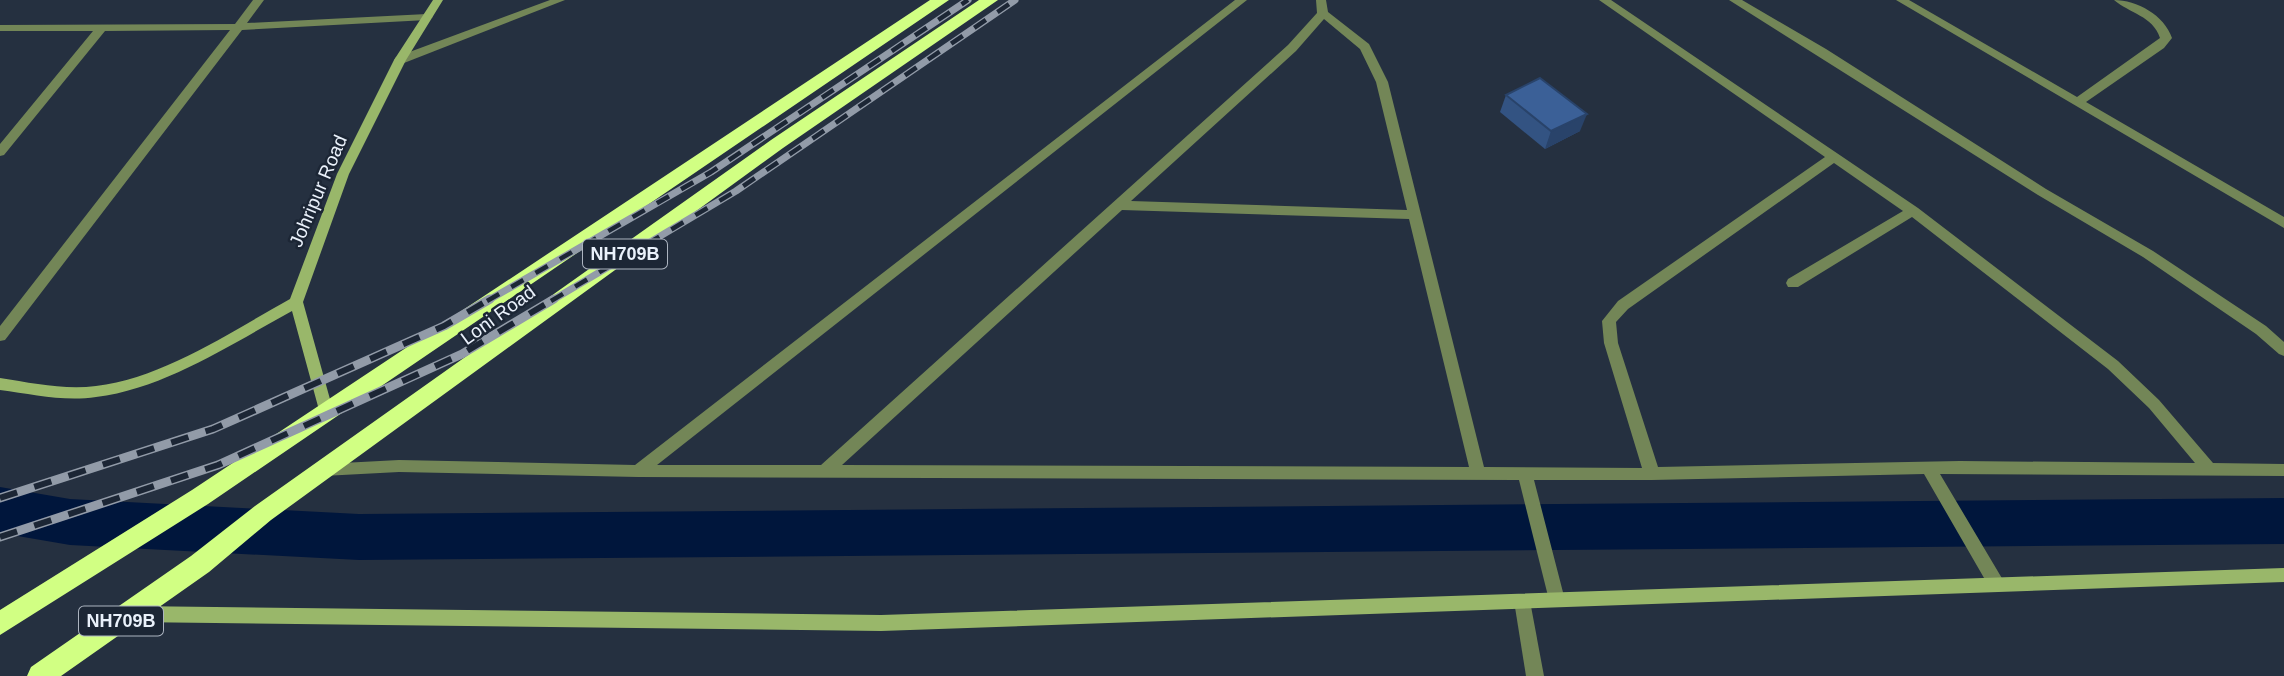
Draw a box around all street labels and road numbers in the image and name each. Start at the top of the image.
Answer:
street label: Johripur Road [285,132,351,250]
road number: NH709B [583,240,667,268]
street label: Loni Road [457,281,539,349]
road number: NH709B [79,606,163,636]

